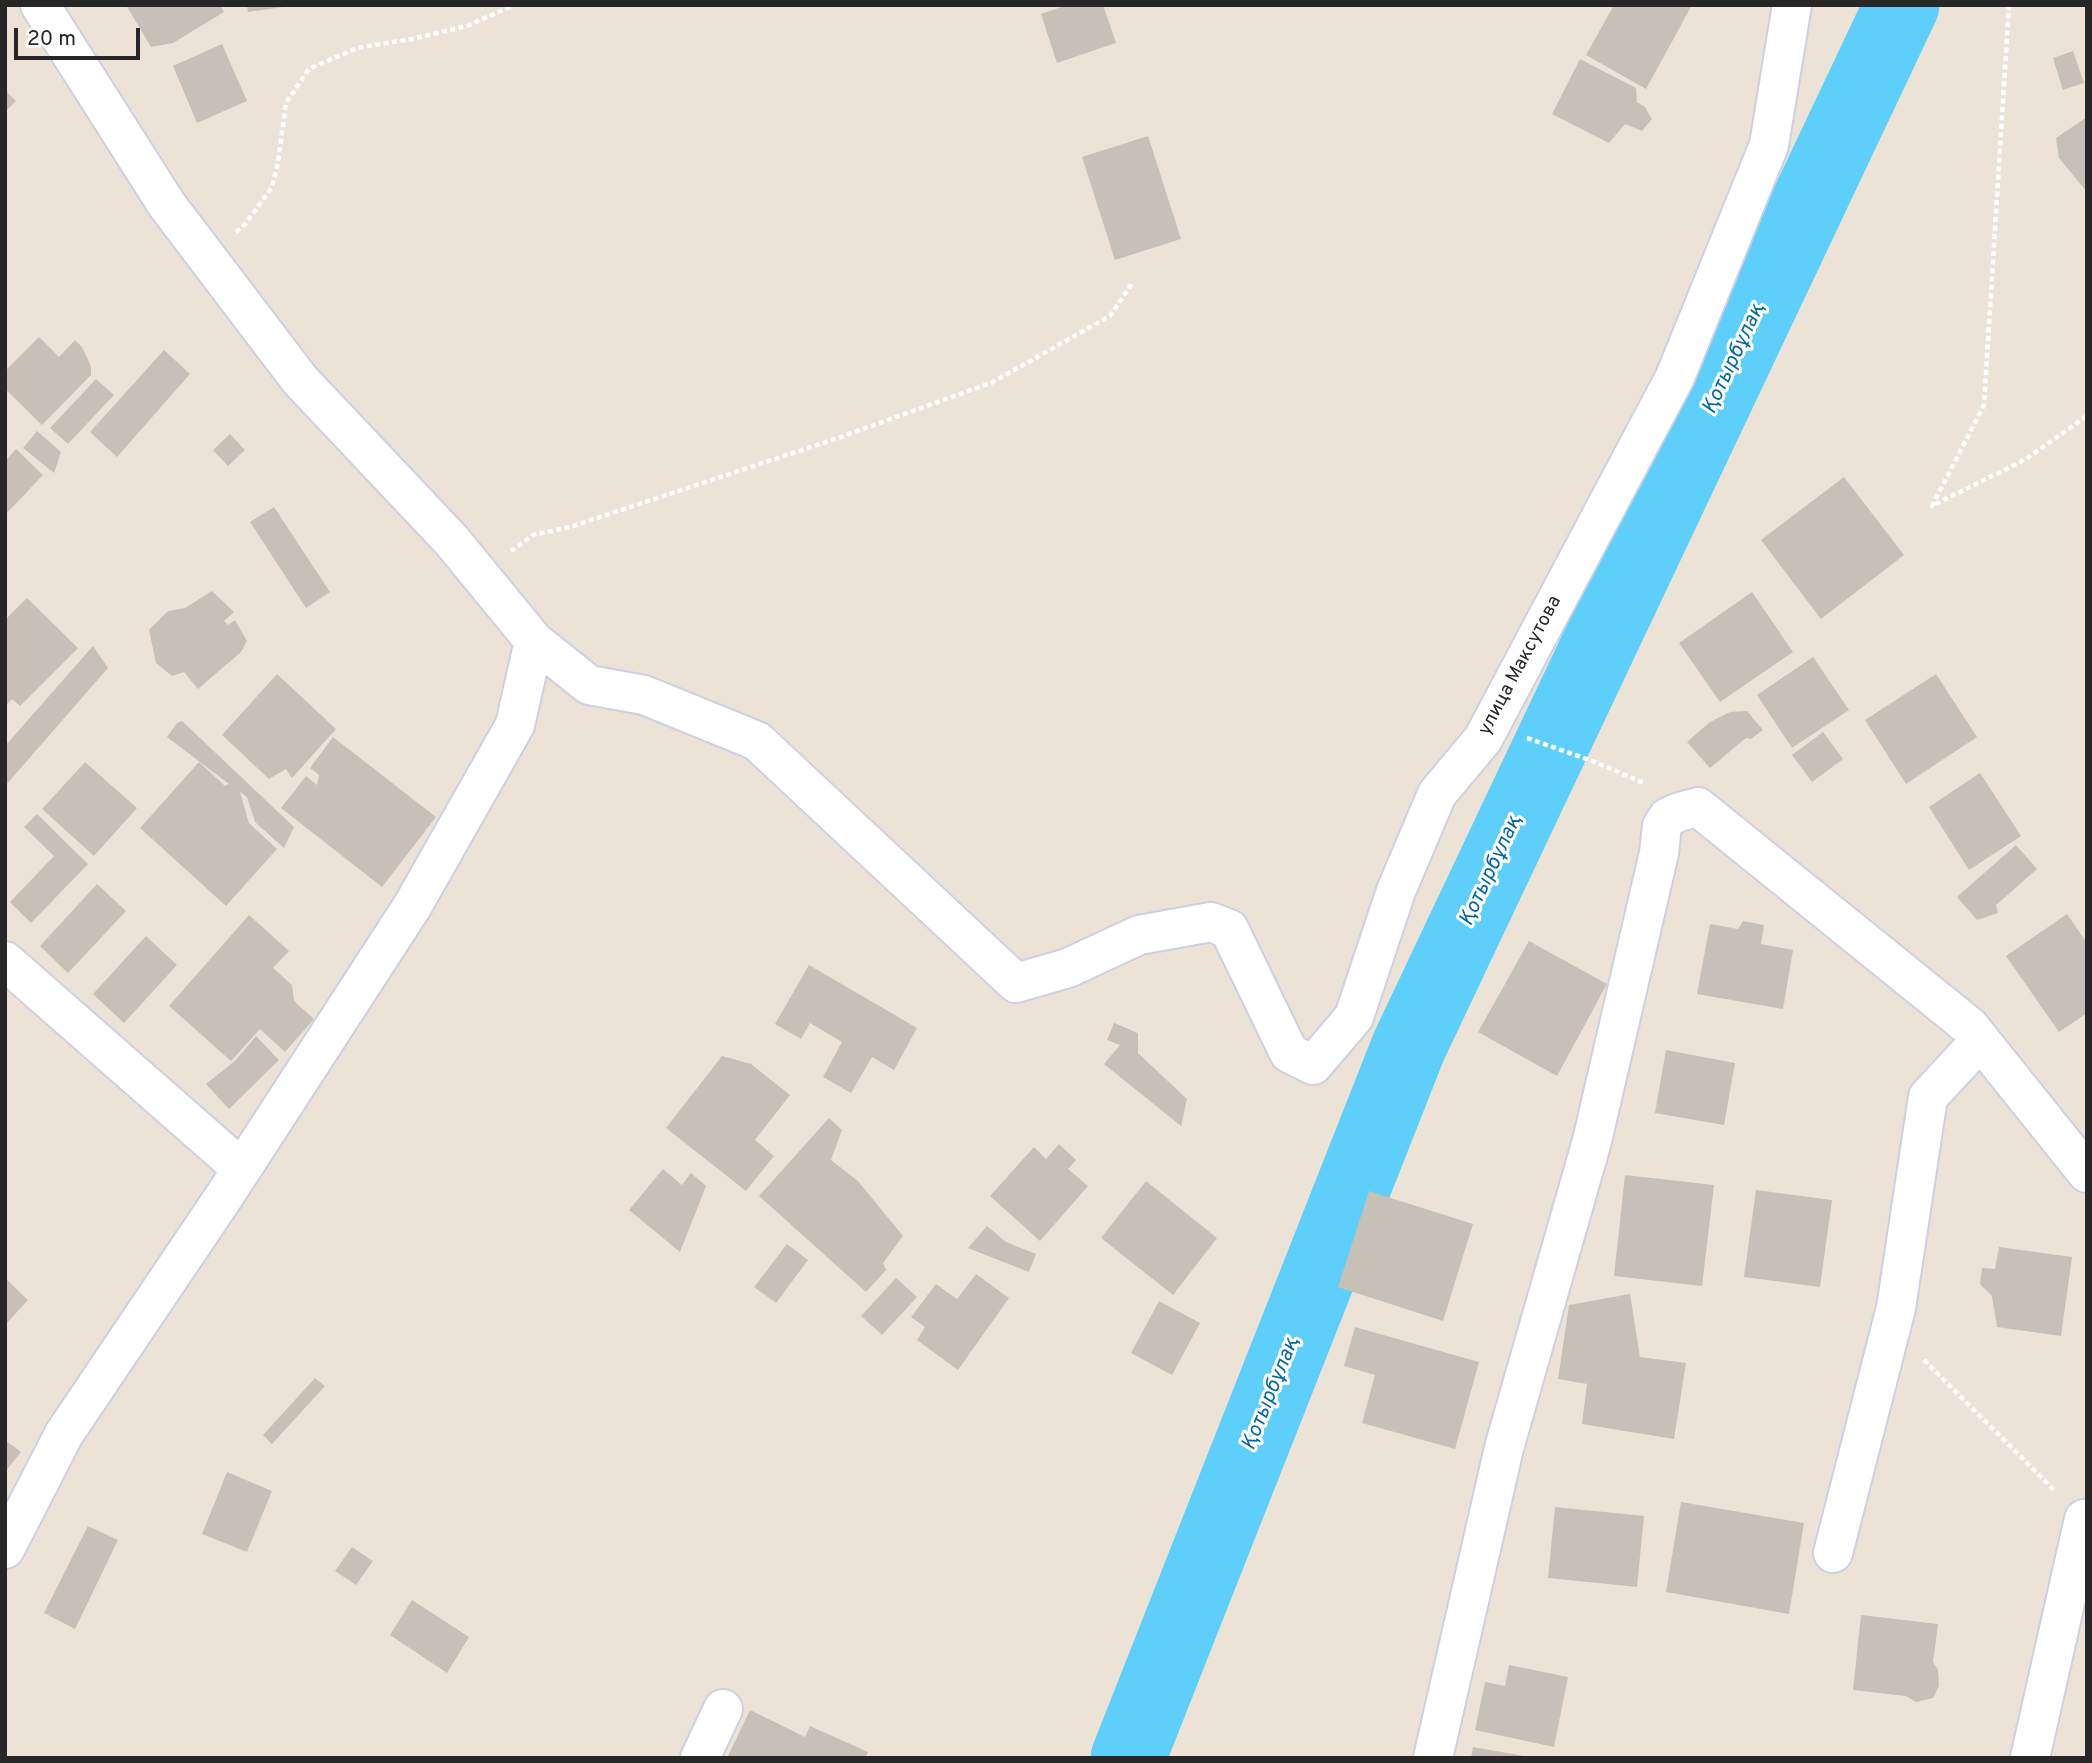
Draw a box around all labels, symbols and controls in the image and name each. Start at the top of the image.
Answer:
scale bar [18,14,144,58]
text: 20 m [27,26,76,53]
water label: Қотырбұлақ [1698,299,1772,419]
street label: улица Максутова [1475,592,1567,740]
water label: Қотырбұлақ [1455,811,1529,931]
water label: Қотырбұлақ [1238,1334,1306,1454]

